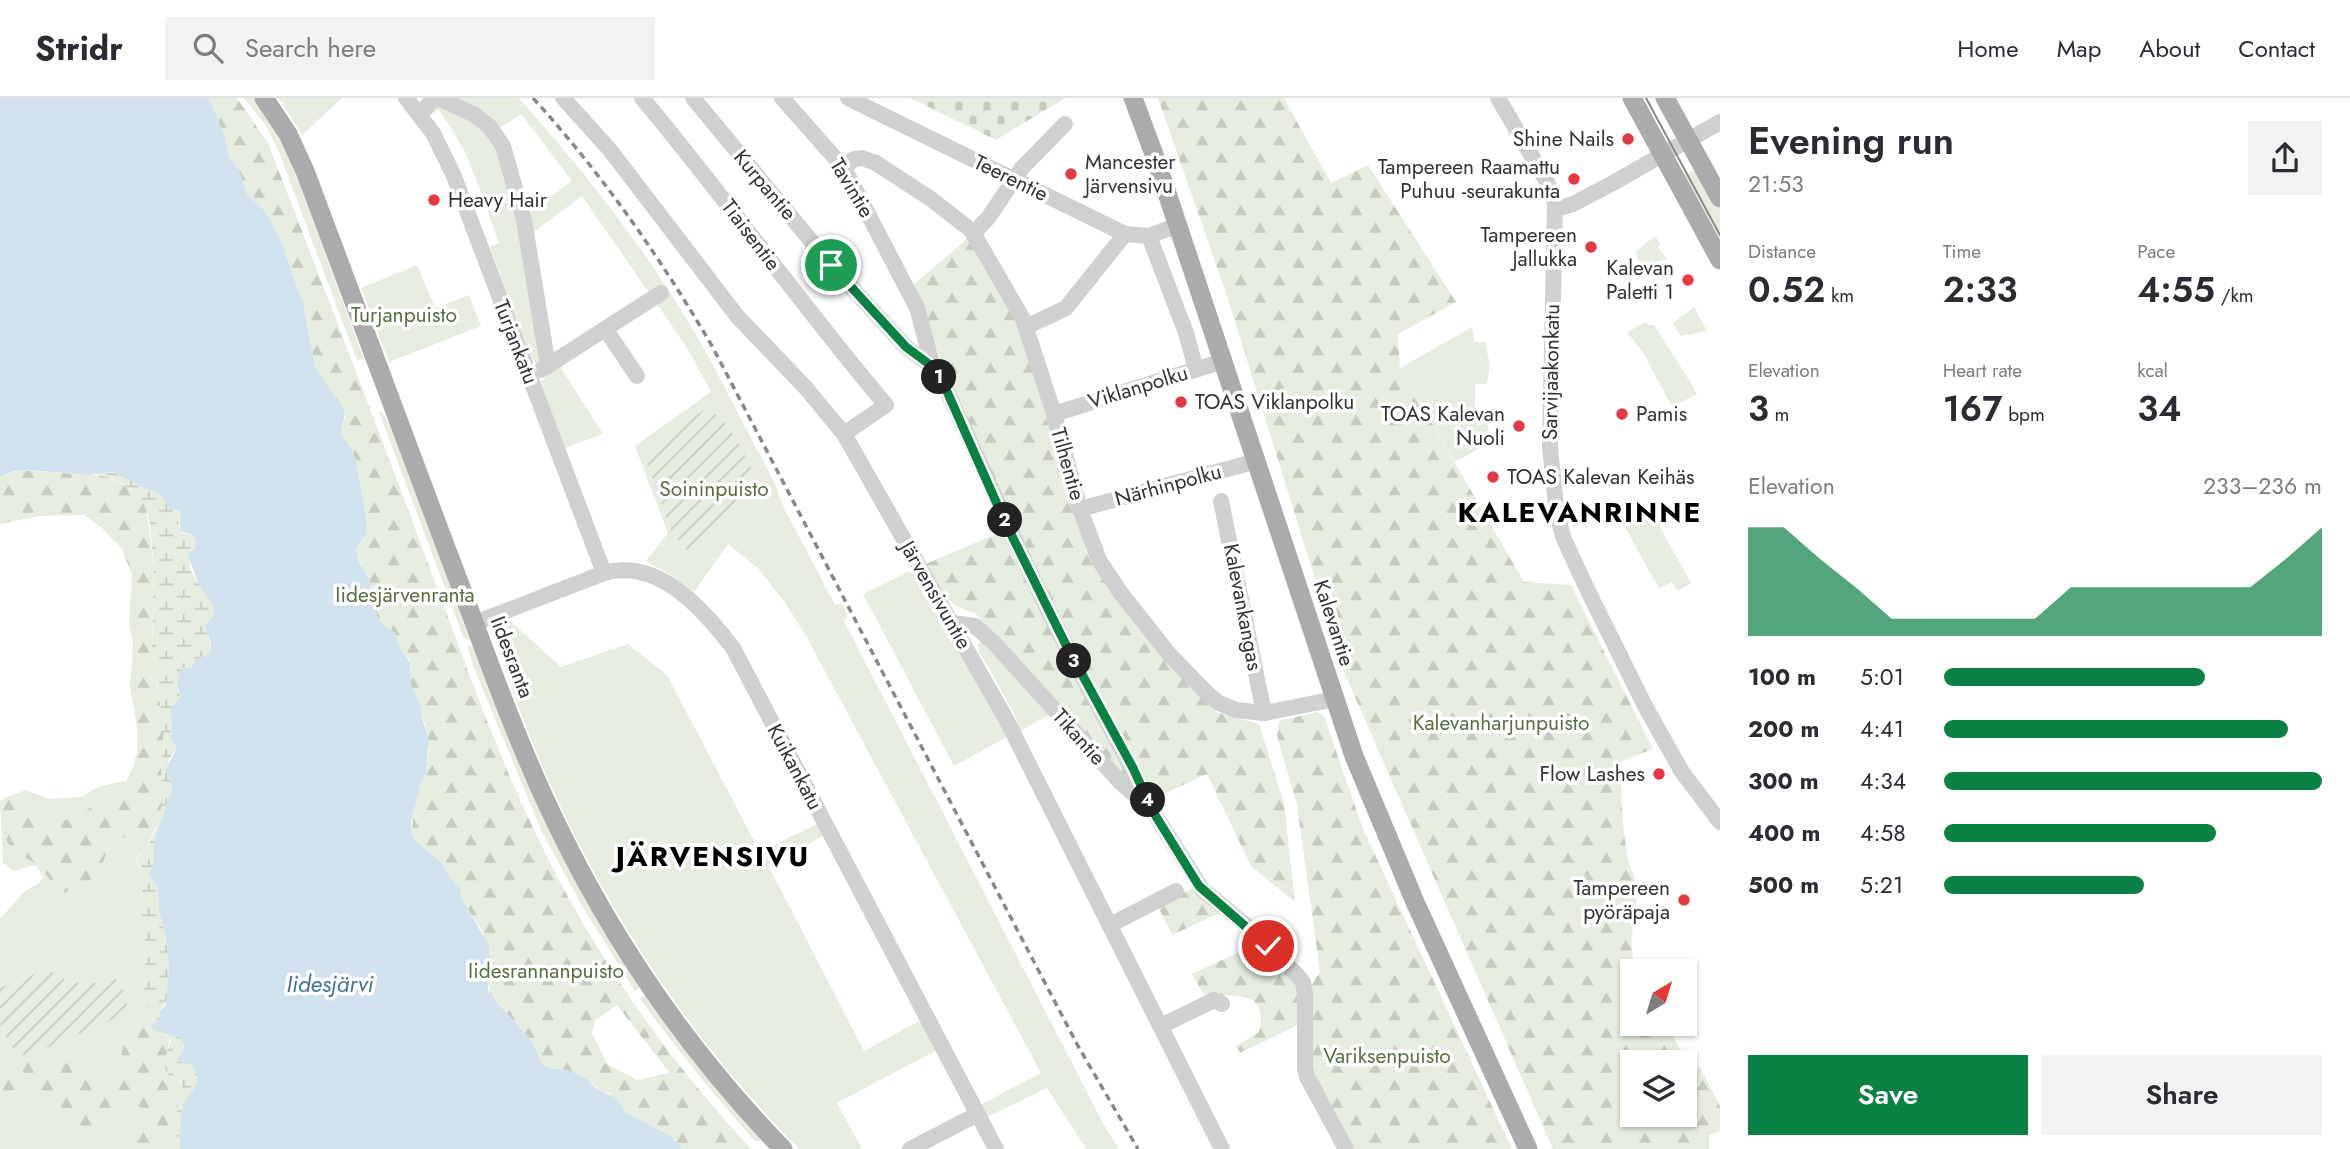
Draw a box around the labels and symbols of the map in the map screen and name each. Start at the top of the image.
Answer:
place label: Shine Nails [1513,124,1614,154]
marker: Shine Nails [1620,131,1636,147]
street label: Kurpantie [727,143,804,227]
street label: Teerentie [969,147,1053,209]
place label: Mancester Järvensivu [1082,147,1176,201]
place label: Tampereen Raamattu Puhuu -seurakunta [1378,152,1560,206]
street label: Tavintie [822,153,882,224]
marker: Mancester Järvensivu [1063,166,1079,182]
marker: Tampereen Raamattu Puhuu -seurakunta [1566,171,1582,187]
place label: Heavy Hair [448,185,548,215]
marker: Heavy Hair [426,192,442,208]
street label: Tiaisentie [714,193,788,277]
place label: Tampereen Jallukka [1481,220,1577,274]
pin [801,235,861,295]
marker: Tampereen Jallukka [1583,239,1599,255]
place label: Kalevan Paletti 1 [1606,253,1674,307]
marker: Kalevan Paletti 1 [1680,272,1696,288]
street label: Turjankatu [486,295,546,389]
park label: Turjanpuisto [351,300,457,330]
street label: Sarvijaakonkatu [1535,304,1567,440]
street label: Viklanpolku [1084,358,1192,416]
pin: 1 [922,360,956,394]
place label: TOAS Viklanpolku [1195,387,1354,417]
marker: TOAS Viklanpolku [1173,394,1189,410]
place label: TOAS Kalevan Nuoli [1381,399,1505,453]
place label: Pamis [1636,399,1687,429]
marker: Pamis [1614,406,1630,422]
marker: TOAS Kalevan Nuoli [1511,418,1527,434]
street label: Tilhentie [1043,424,1093,504]
street label: Närhinpolku [1111,456,1225,514]
place label: TOAS Kalevan Keihäs [1507,462,1695,492]
marker: TOAS Kalevan Keihäs [1485,469,1501,485]
park label: Soininpuisto [659,474,769,504]
district label: KALEVANRINNE [1458,492,1702,533]
pin: 2 [988,502,1023,538]
street label: Järvensivuntie [891,533,979,655]
street label: Kalevankangas [1216,541,1270,673]
street label: Kalevantie [1306,576,1362,670]
park label: Iidesjärvenranta [335,580,475,610]
street label: Iidesranta [483,612,541,702]
pin: 3 [1056,644,1092,678]
street label: Tikantie [1045,702,1113,772]
park label: Kalevanharjunpuisto [1413,708,1589,738]
street label: Kuikankatu [760,719,830,815]
place label: Flow Lashes [1540,759,1645,789]
marker: Flow Lashes [1651,766,1667,782]
pin: 4 [1130,782,1166,818]
district label: JÄRVENSIVU [611,836,810,877]
place label: Tampereen pyöräpaja [1574,873,1670,927]
marker: Tampereen pyöräpaja [1676,892,1692,908]
pin [1238,916,1298,976]
park label: Iidesrannanpuisto [468,956,624,986]
north arrow [1620,959,1698,1036]
water label: Iidesjärvi [287,967,375,1001]
park label: Variksenpuisto [1323,1041,1451,1071]

